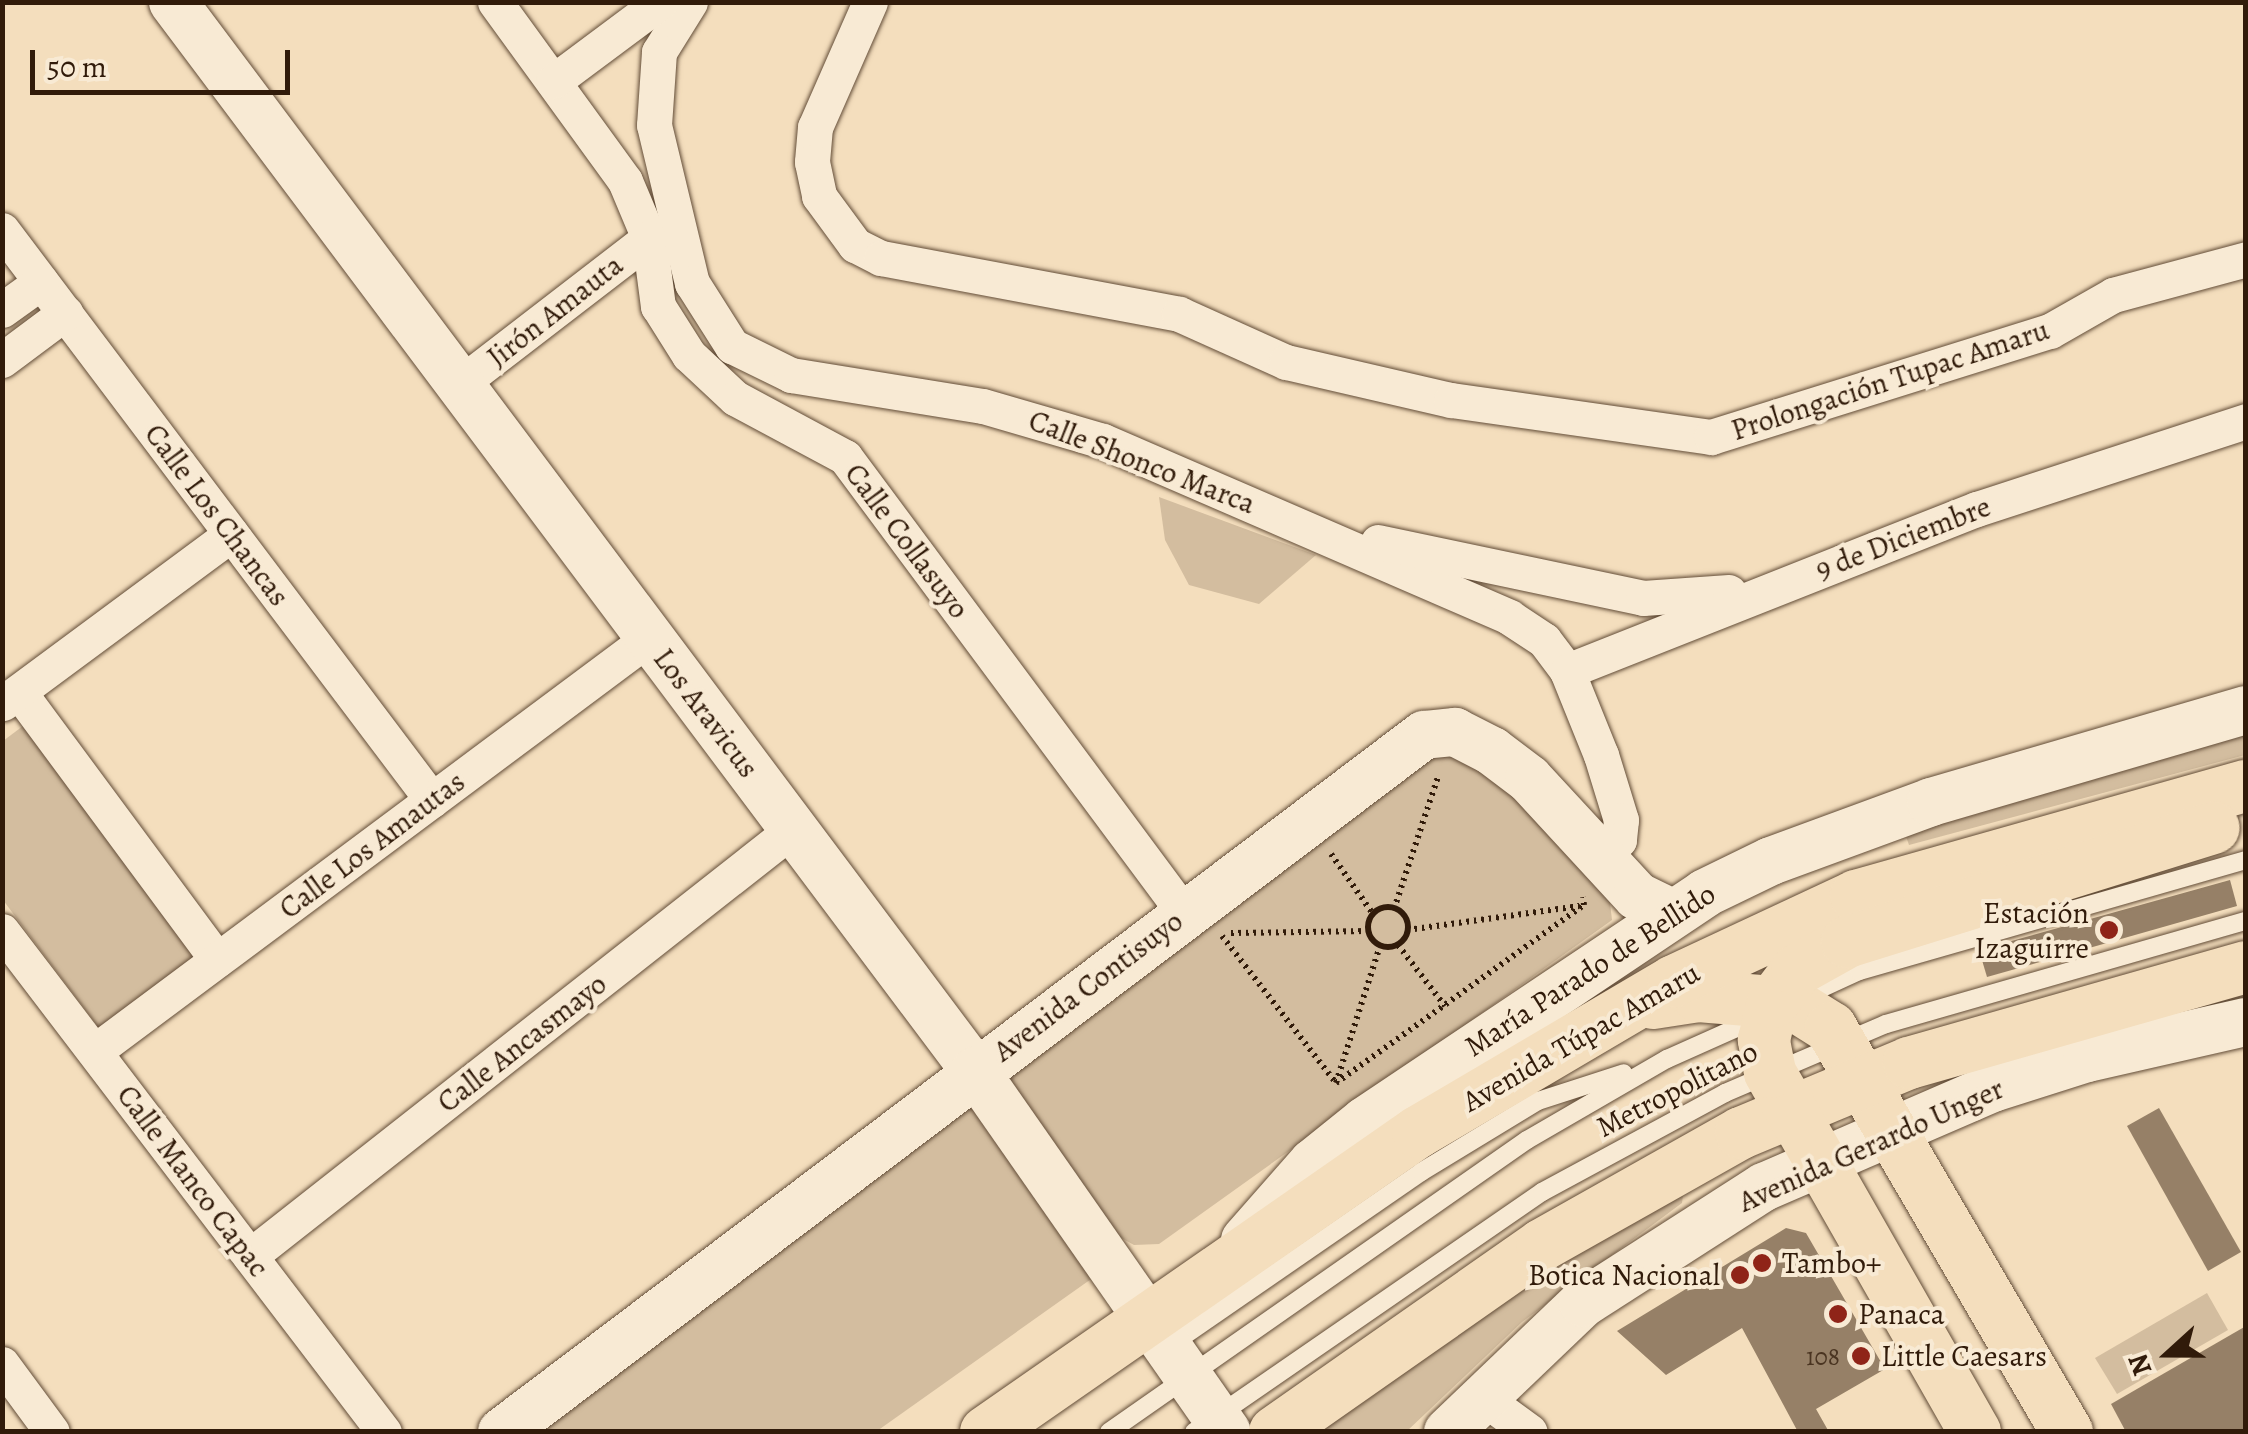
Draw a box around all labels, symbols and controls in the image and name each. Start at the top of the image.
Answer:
scale bar [35,30,295,92]
text: 50 m [47,47,107,87]
street label: Jirón Amauta [480,247,630,375]
street label: Prolongación Tupac Amaru [1727,312,2053,448]
street label: Calle Shonco Marca [1024,402,1260,522]
street label: Calle Los Chancas [137,417,297,613]
street label: Calle Collasuyo [837,456,977,626]
street label: 9 de Diciembre [1811,488,1995,588]
street label: Los Aravicus [646,641,766,785]
street label: Calle Los Amautas [272,764,472,926]
street label: María Parado de Bellido [1458,875,1722,1065]
place label: Estación Izaguirre [1975,895,2089,966]
street label: Avenida Contisuyo [986,903,1190,1069]
marker: Estación Izaguirre [2098,919,2120,941]
street label: Avenida Túpac Amaru [1456,954,1706,1120]
street label: Calle Ancasmayo [430,966,614,1120]
street label: Metropolitano [1590,1033,1764,1145]
street label: Avenida Gerardo Unger [1733,1070,2009,1220]
street label: Calle Manco Capac [109,1078,277,1284]
place label: Tambo+ [1782,1245,1881,1281]
marker: Tambo+ [1751,1252,1773,1274]
place label: Botica Nacional [1528,1257,1720,1293]
marker: Botica Nacional [1729,1264,1751,1286]
place label: Panaca [1858,1296,1945,1332]
marker: Panaca [1827,1303,1849,1325]
north arrow [2118,1304,2218,1404]
place label: Little Caesars [1881,1338,2047,1374]
house number: 108 [1806,1342,1840,1372]
marker: Little Caesars [1850,1345,1872,1367]
text: N [2119,1348,2161,1381]

